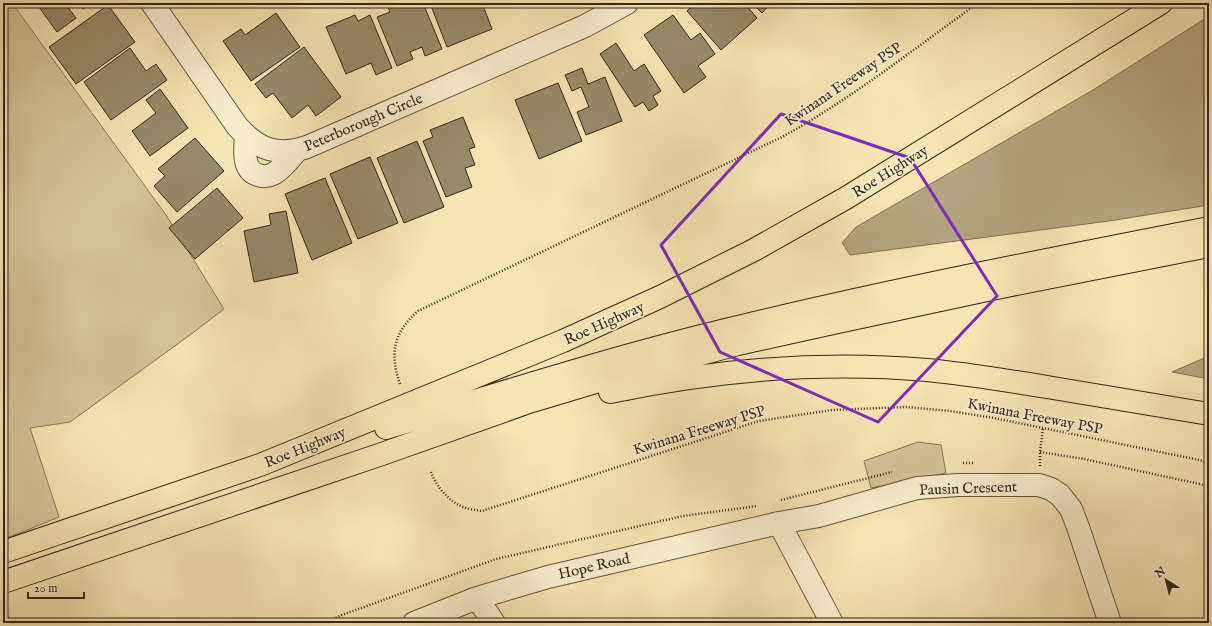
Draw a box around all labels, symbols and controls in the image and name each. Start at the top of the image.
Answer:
street label: Kwinana Freeway PSP [781,38,906,131]
street label: Peterborough Circle [301,89,426,156]
street label: Roe Highway [849,140,932,202]
street label: Roe Highway [561,297,648,350]
street label: Kwinana Freeway PSP [966,394,1104,439]
street label: Kwinana Freeway PSP [631,401,768,460]
street label: Roe Highway [262,422,349,472]
street label: Pausin Crescent [919,477,1017,500]
street label: Hope Road [556,549,633,584]
north arrow [1146,560,1186,600]
text: N [1152,564,1169,582]
scale bar [28,574,84,600]
text: 20 m [34,581,57,596]

